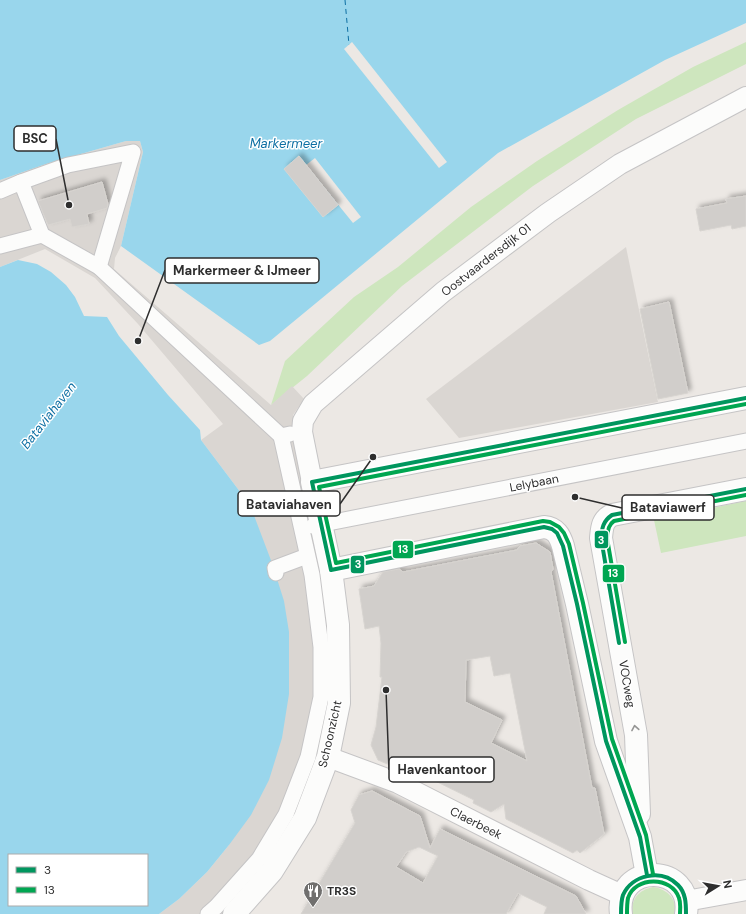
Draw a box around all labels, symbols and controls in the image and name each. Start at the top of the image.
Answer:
callout: BSC [14,126,56,151]
text: BSC [22,130,48,147]
water label: Markermeer [250,135,324,152]
street label: Oostvaardersdijk 01 [438,220,534,300]
callout: Markermeer & IJmeer [165,258,319,283]
text: Markermeer & IJmeer [173,262,312,279]
water label: Bataviahaven [17,378,80,452]
street label: Lelybaan [508,470,560,496]
callout: Bataviahaven [238,491,340,516]
callout: Bataviawerf [622,495,714,520]
text: Bataviahaven [246,496,332,513]
text: Bataviawerf [630,499,706,516]
line badge: 3 [594,530,609,549]
text: 3 [598,533,604,547]
line badge: 13 [392,540,414,559]
text: 13 [398,542,408,556]
line badge: 3 [350,555,365,574]
text: 3 [355,557,361,571]
line badge: 13 [602,564,625,583]
text: 13 [608,566,618,580]
street label: VOCweg [615,659,639,709]
street label: Schoonzicht [314,698,346,769]
one-way arrow [631,725,639,732]
callout: Havenkantoor [389,757,494,782]
text: Havenkantoor [397,761,487,778]
street label: Claerbeek [447,803,505,843]
legend [8,854,148,906]
text: 3 [44,862,51,878]
north arrow [698,866,738,906]
text: N [720,879,735,889]
restaurant icon: TR3S [302,880,324,908]
text: 13 [44,882,55,898]
place label: TR3S [327,883,356,899]

